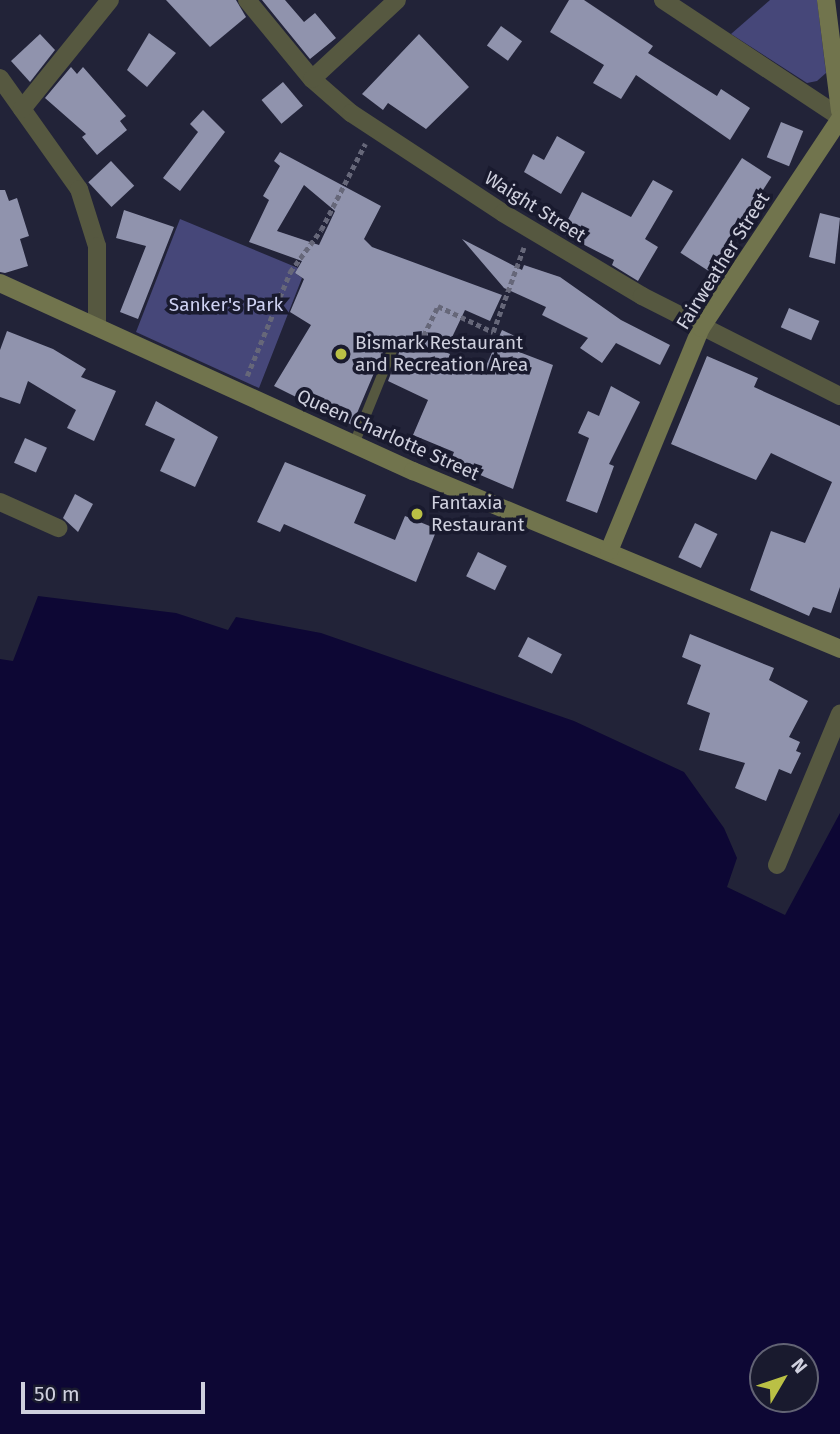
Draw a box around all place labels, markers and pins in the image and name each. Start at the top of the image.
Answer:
place label: Bismark Restaurant and Recreation Area [355,332,528,376]
marker: Bismark Restaurant and Recreation Area [333,346,349,362]
place label: Fantaxia Restaurant [431,492,525,536]
marker: Fantaxia Restaurant [409,506,425,522]

